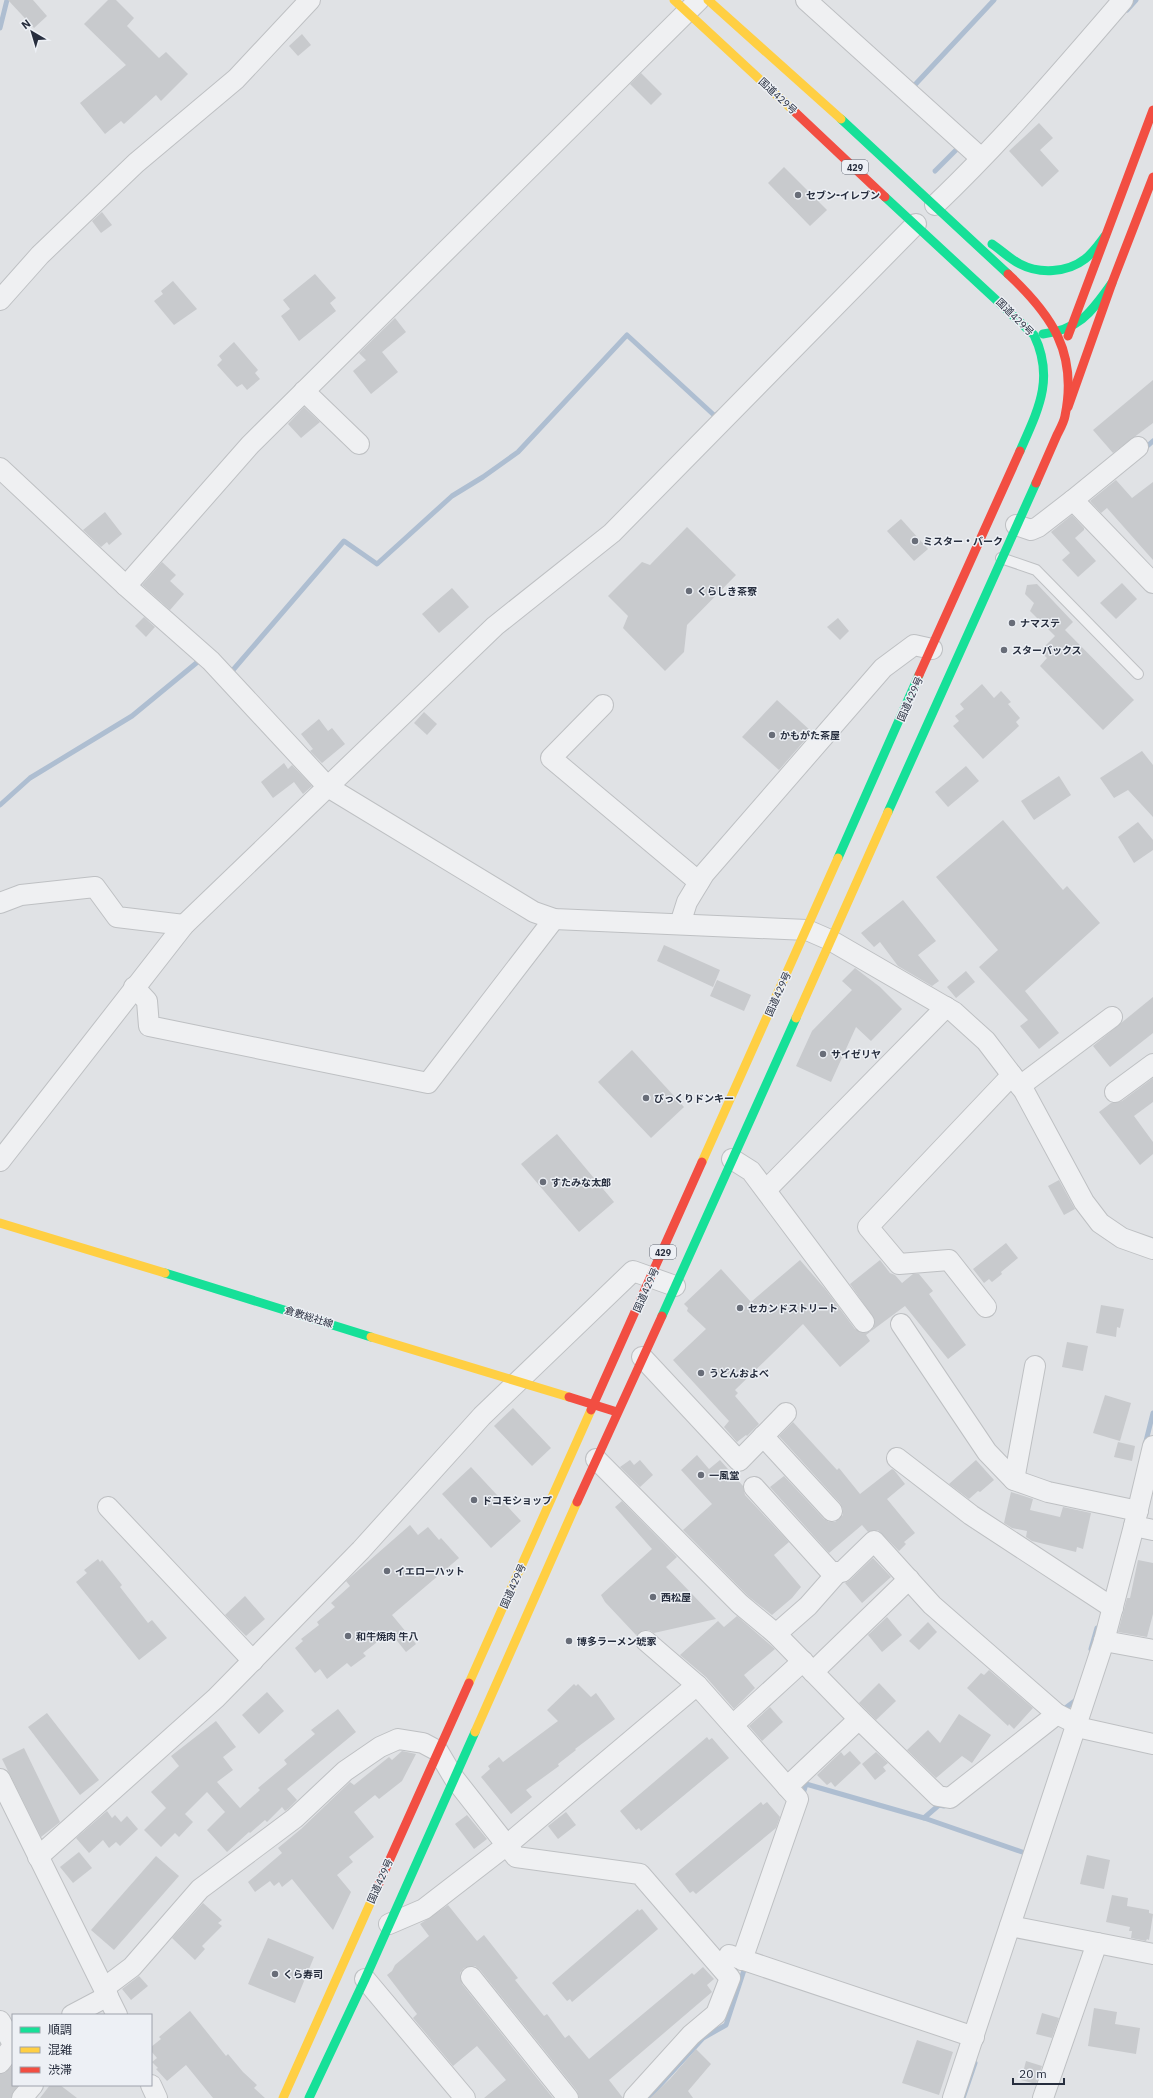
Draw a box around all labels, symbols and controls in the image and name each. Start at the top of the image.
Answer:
north arrow [12,12,52,52]
text: N [18,16,33,32]
street label: 国道429号 [756,75,800,117]
road number: 429 [842,160,868,174]
place label: セブン-イレブン [806,189,880,202]
marker: セブン-イレブン [793,190,803,200]
street label: 国道429号 [993,295,1037,339]
place label: ミスター・バーク [923,535,1003,548]
marker: ミスター・バーク [910,536,920,546]
place label: くらしき茶寮 [697,585,757,598]
marker: くらしき茶寮 [684,586,694,596]
place label: ナマステ [1020,617,1060,630]
marker: ナマステ [1007,618,1017,628]
place label: スターバックス [1012,644,1082,657]
marker: スターバックス [999,645,1009,655]
street label: 国道429号 [894,674,926,724]
place label: かもがた茶屋 [780,729,840,742]
marker: かもがた茶屋 [767,730,777,740]
street label: 国道429号 [762,969,794,1019]
place label: サイゼリヤ [831,1048,881,1061]
marker: サイゼリヤ [818,1049,828,1059]
place label: びっくりドンキー [654,1092,734,1105]
marker: びっくりドンキー [641,1093,651,1103]
place label: すたみな太郎 [551,1176,611,1189]
marker: すたみな太郎 [538,1177,548,1187]
road number: 429 [650,1245,676,1259]
street label: 国道429号 [630,1265,662,1315]
place label: セカンドストリート [748,1302,838,1315]
street label: 倉敷総社線 [283,1303,335,1331]
marker: セカンドストリート [735,1303,745,1313]
place label: うどんおよべ [709,1367,769,1380]
marker: うどんおよべ [696,1368,706,1378]
place label: 一風堂 [709,1469,739,1482]
marker: 一風堂 [696,1470,706,1480]
place label: ドコモショップ [482,1494,552,1507]
marker: ドコモショップ [469,1495,479,1505]
street label: 国道429号 [497,1561,529,1611]
place label: イエローハット [395,1565,465,1578]
marker: イエローハット [382,1566,392,1576]
place label: 西松屋 [661,1591,691,1604]
marker: 西松屋 [648,1592,658,1602]
place label: 和牛焼肉 牛八 [356,1630,418,1643]
marker: 和牛焼肉 牛八 [343,1631,353,1641]
place label: 博多ラーメン琥家 [577,1635,657,1648]
marker: 博多ラーメン琥家 [564,1636,574,1646]
street label: 国道429号 [364,1856,396,1906]
place label: くら寿司 [283,1968,323,1981]
marker: くら寿司 [270,1969,280,1979]
legend [12,2014,152,2086]
text: 順調 [48,2022,72,2037]
text: 混雑 [48,2042,72,2057]
scale bar [1013,2060,1064,2086]
text: 渋滞 [48,2062,72,2077]
text: 20 m [1019,2066,1047,2081]

